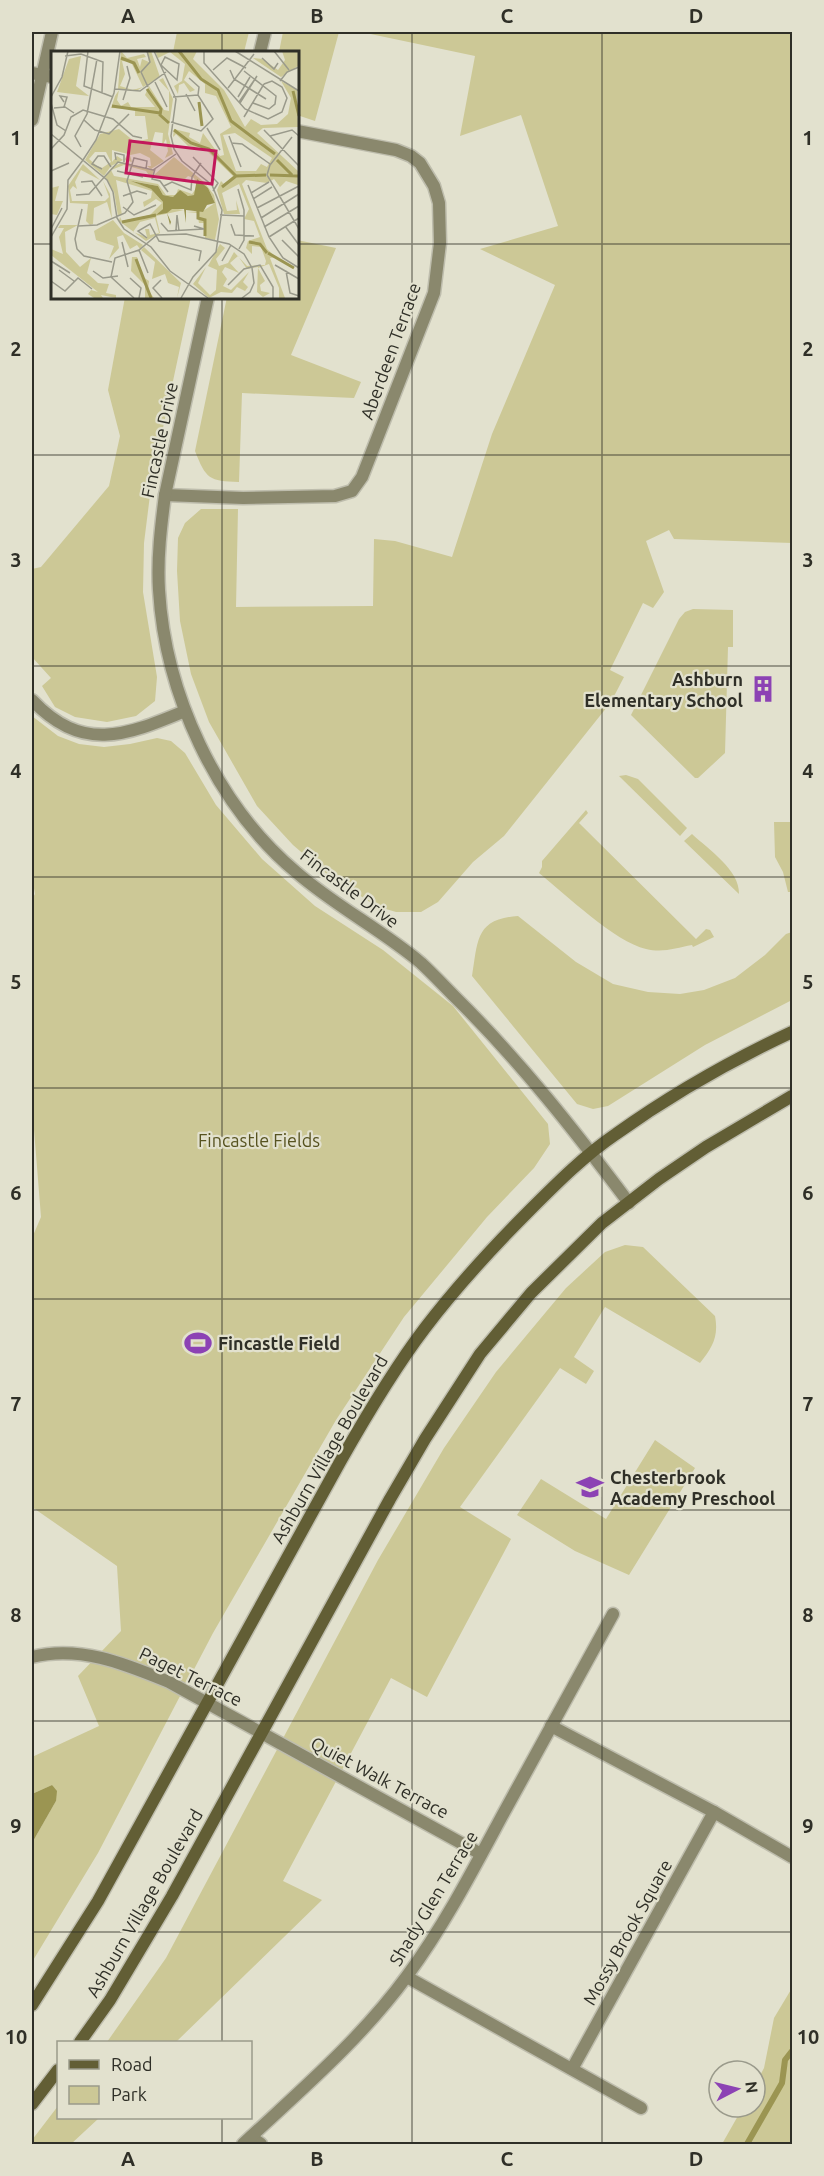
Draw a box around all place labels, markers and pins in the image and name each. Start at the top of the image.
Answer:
place label: Ashburn Elementary School [584,669,744,710]
building icon: Ashburn Elementary School [748,674,778,704]
sports icon: Fincastle Field [183,1328,213,1358]
place label: Fincastle Field [218,1333,340,1353]
place label: Chesterbrook Academy Preschool [610,1467,776,1508]
school or university icon: Chesterbrook Academy Preschool [575,1472,605,1502]

